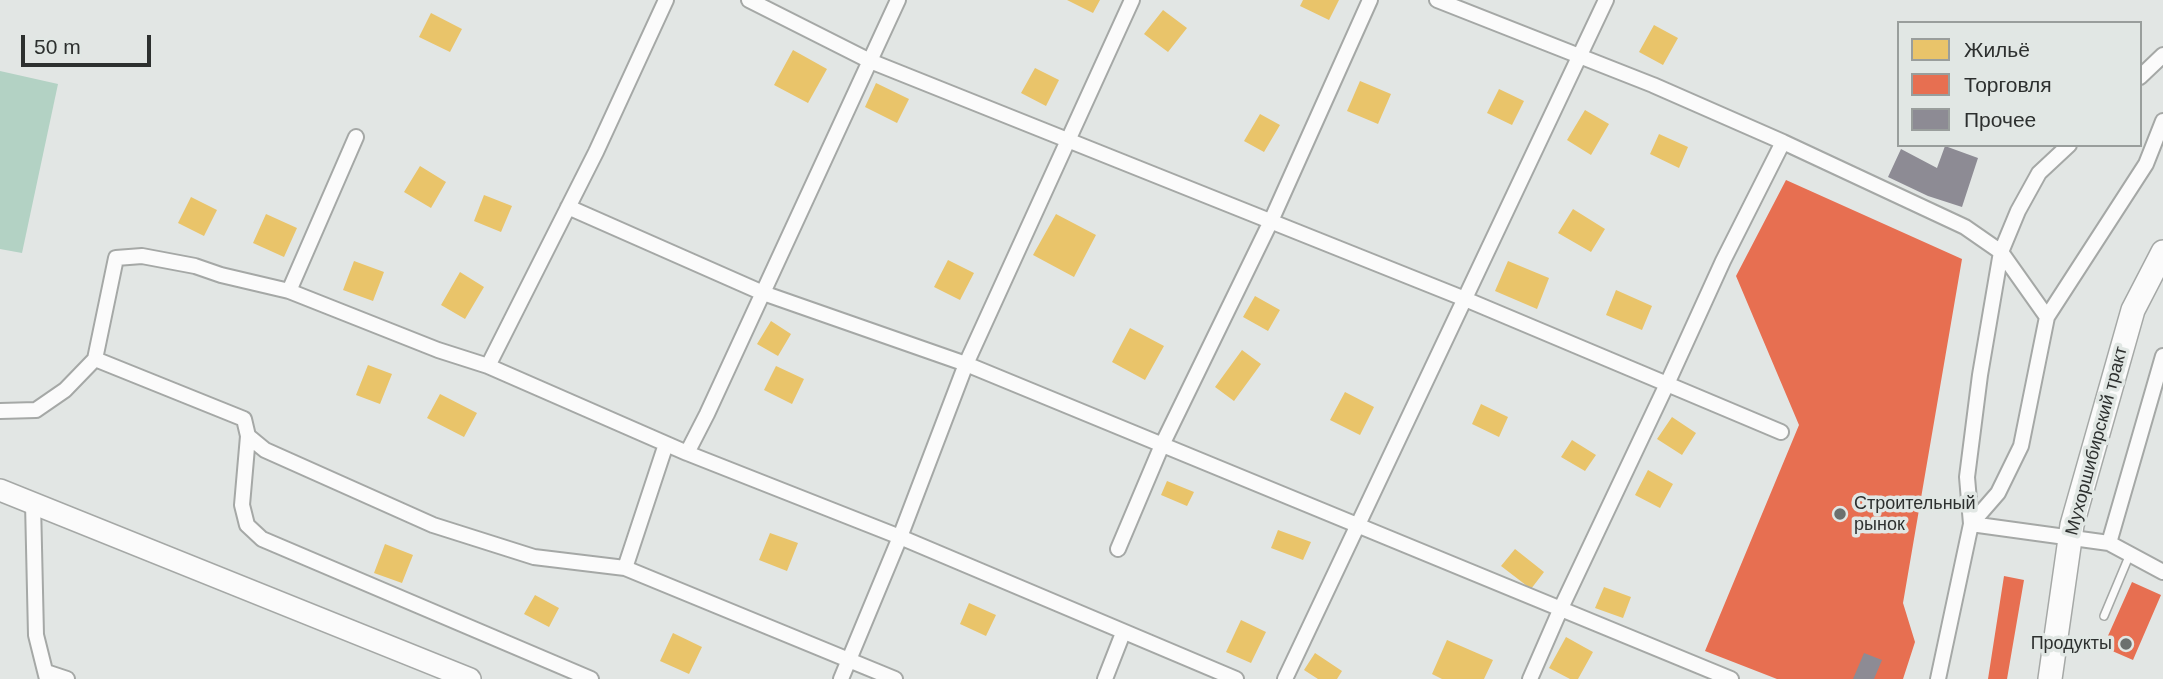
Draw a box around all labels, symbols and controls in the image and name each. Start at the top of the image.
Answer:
scale bar [24,21,154,65]
legend [1897,21,2142,147]
text: 50 m [34,35,81,58]
text: Жильё [1964,38,2030,61]
text: Торговля [1964,73,2052,96]
text: Прочее [1964,108,2036,131]
street label: Мухоршибирский тракт [2061,344,2133,538]
place label: Строительный рынок [1854,493,1976,536]
marker: Строительный рынок [1832,506,1848,522]
place label: Продукты [2031,633,2112,655]
marker: Продукты [2118,636,2134,652]

